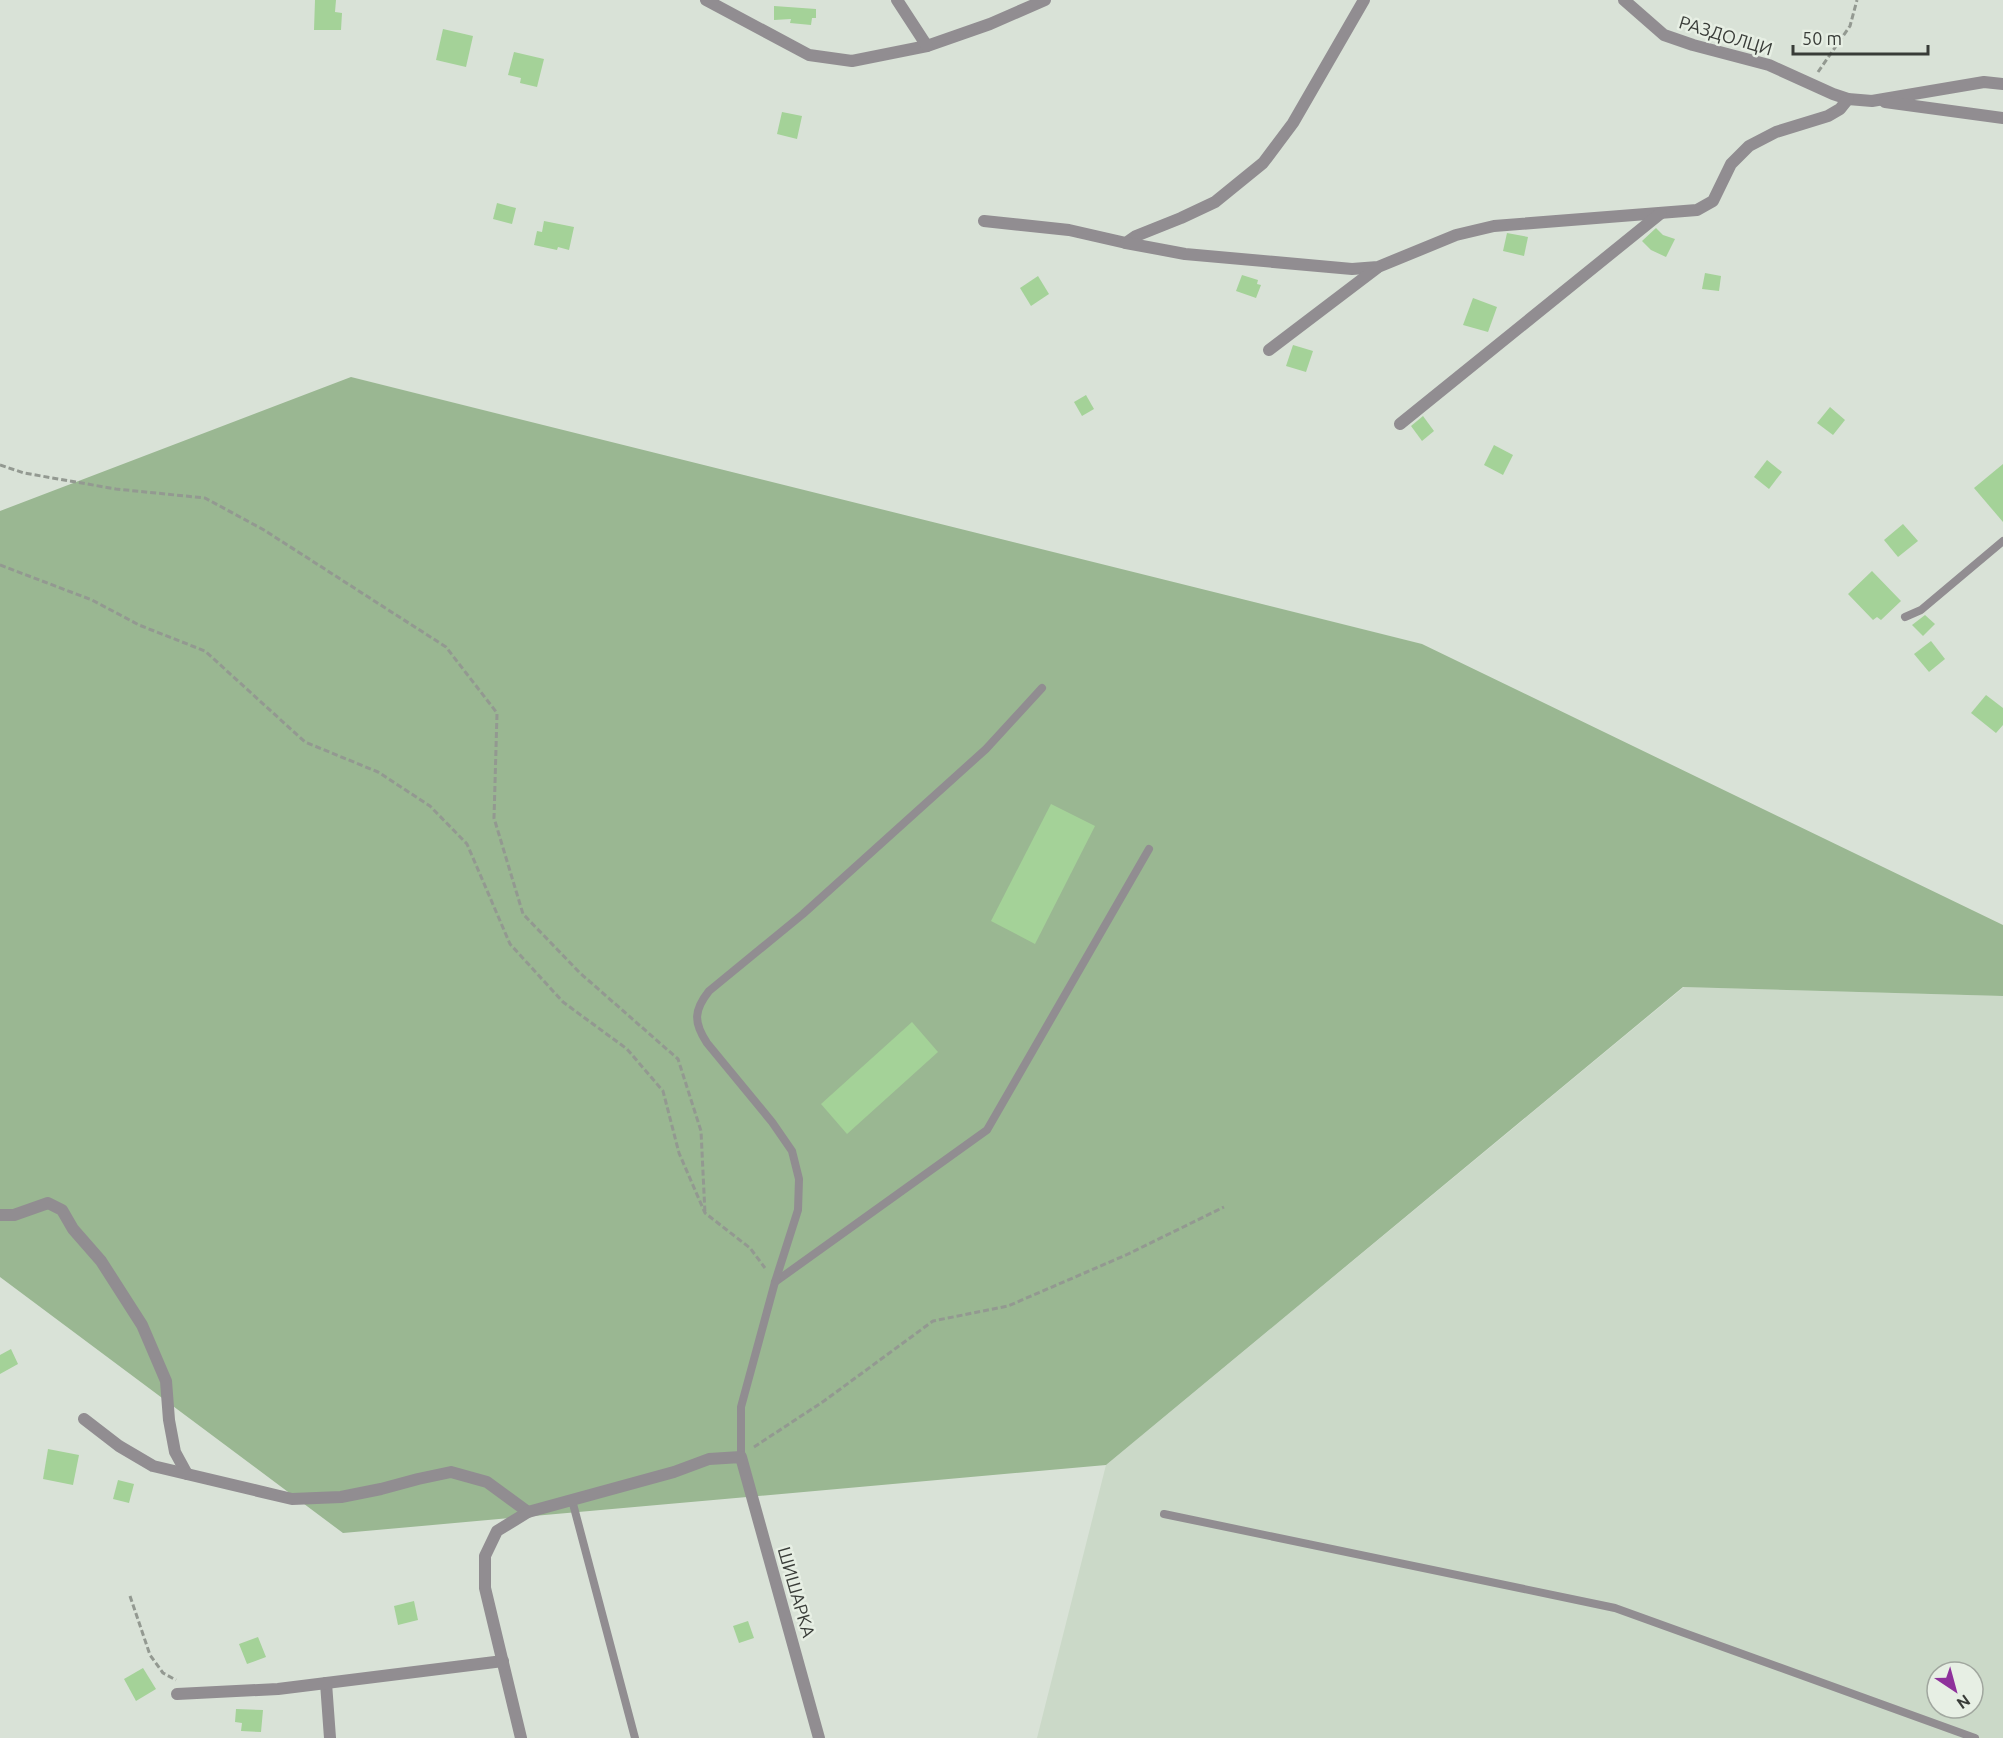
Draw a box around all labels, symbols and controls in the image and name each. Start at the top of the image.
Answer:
street label: РАЗДОЛЦИ [1677,11,1775,59]
scale bar [1793,18,1928,56]
text: 50 m [1802,28,1842,48]
street label: ШИШАРКА [775,1544,820,1640]
north arrow [1925,1660,1985,1720]
text: N [1954,1691,1974,1713]

